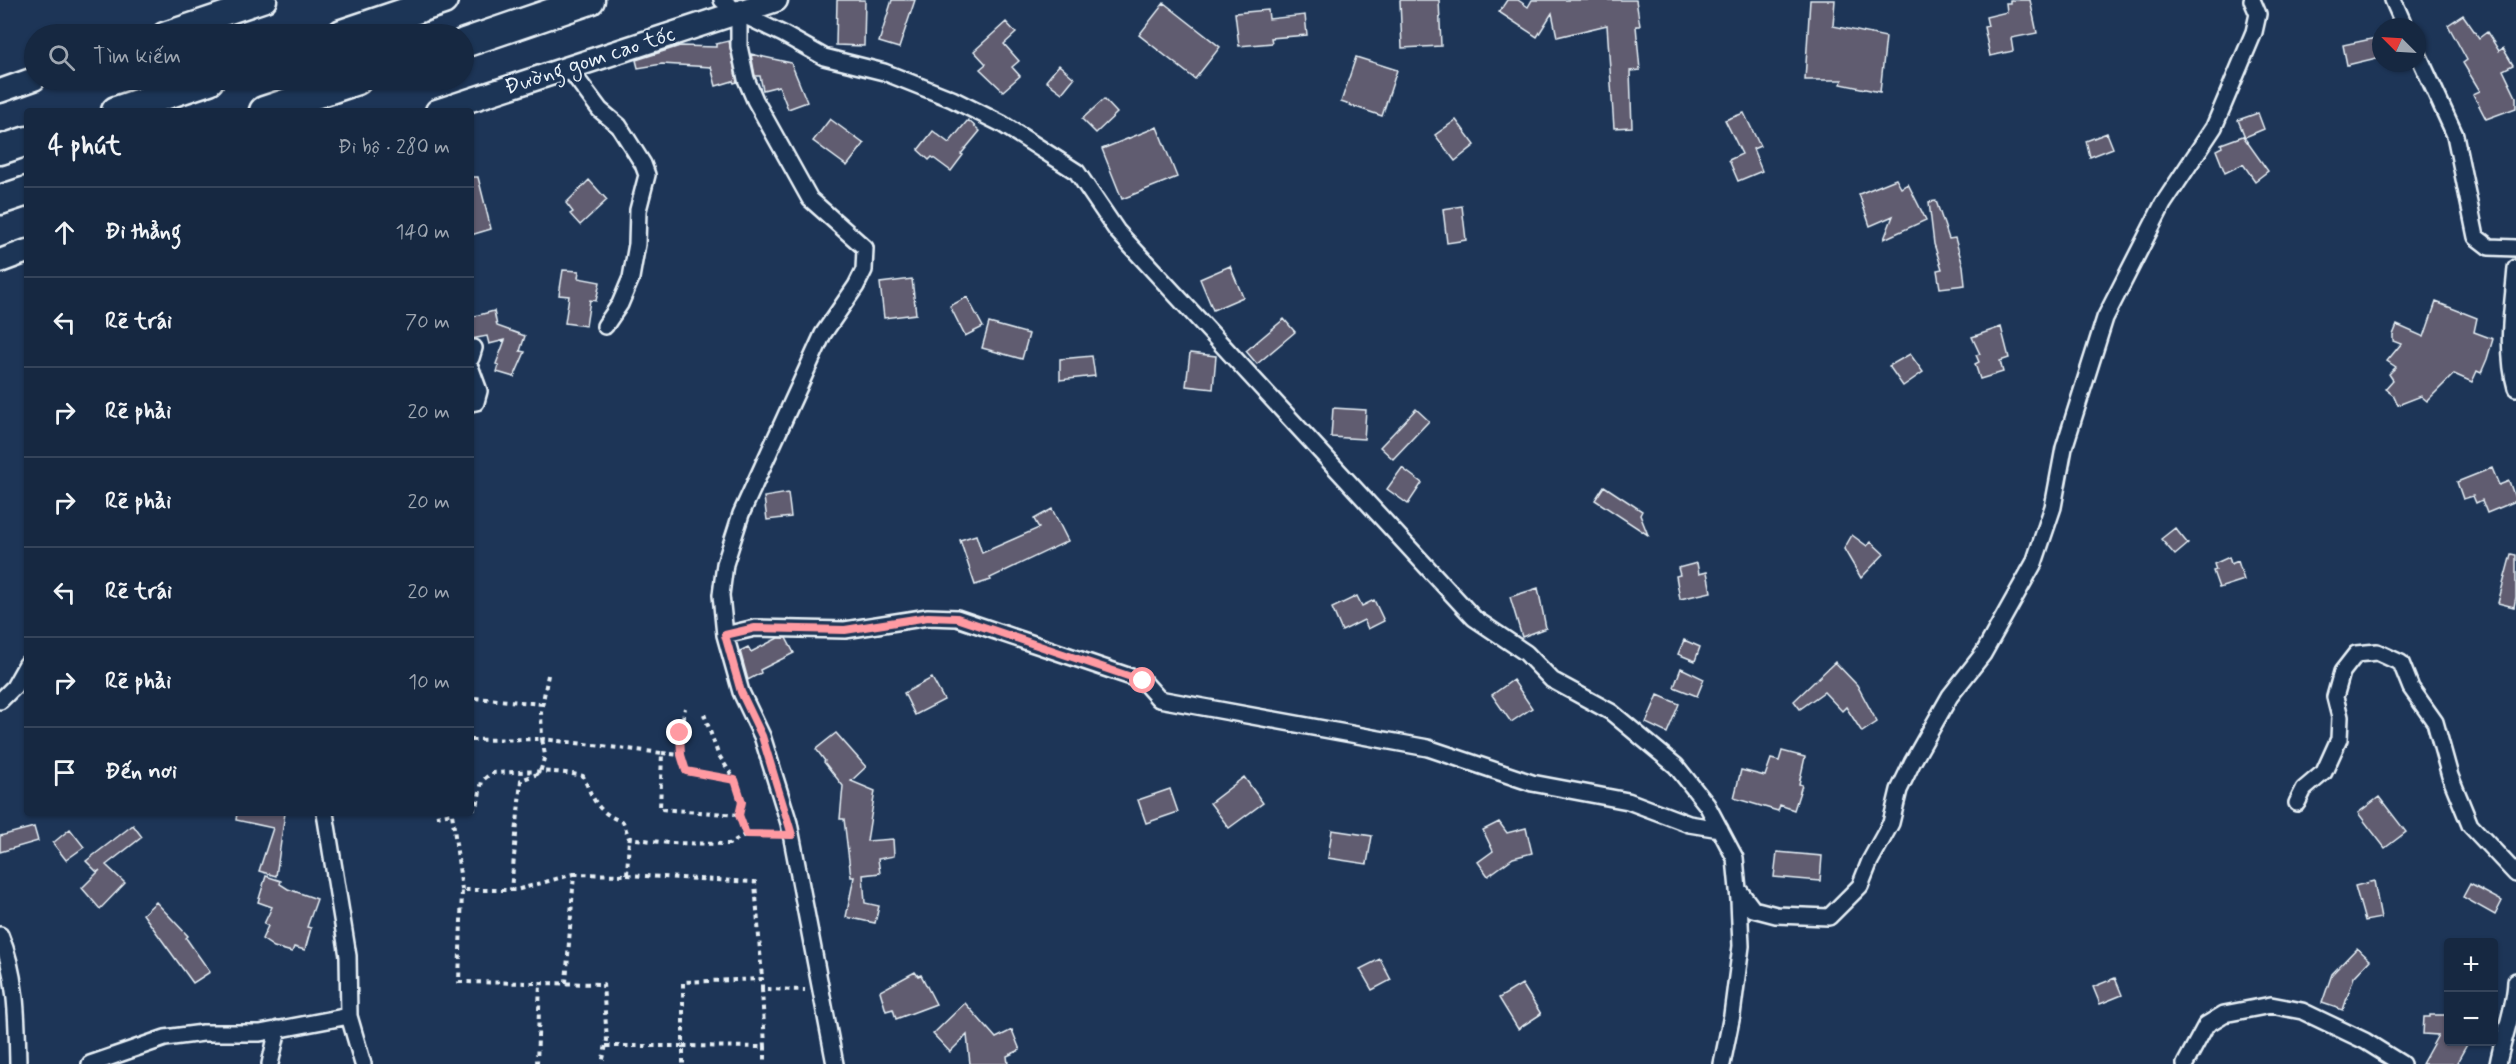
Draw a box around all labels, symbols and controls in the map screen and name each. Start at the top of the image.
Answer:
north arrow [2372,18,2426,72]
street label: Đường gom cao tốc [501,20,680,105]
search box [24,24,474,90]
icon: search [45,41,78,74]
text: Tìm kiếm [93,43,181,71]
text: 4 phút [48,130,121,164]
text: Đi bộ · 280 m [338,134,450,161]
icon: ahead [48,216,81,249]
text: Đi thẳng [105,218,181,246]
text: 140 m [396,219,450,246]
icon: left [48,306,81,339]
text: Rẽ trái [105,308,172,336]
text: 70 m [405,309,450,336]
icon: right [48,396,81,429]
text: Rẽ phải [105,398,171,426]
text: 20 m [407,399,450,426]
icon: right [48,486,81,519]
text: Rẽ phải [105,488,171,516]
text: 20 m [407,489,450,516]
icon: left [48,576,81,609]
text: Rẽ trái [105,578,172,606]
text: 20 m [407,579,450,606]
icon: right [48,666,81,699]
route start [1129,667,1155,693]
text: Rẽ phải [105,668,171,696]
text: 10 m [408,669,450,696]
route end [666,719,692,745]
icon: arrive [48,756,81,789]
text: Đến nơi [105,758,177,786]
map controls [2444,938,2498,1046]
button: + [2444,938,2498,992]
button: − [2444,992,2498,1046]

